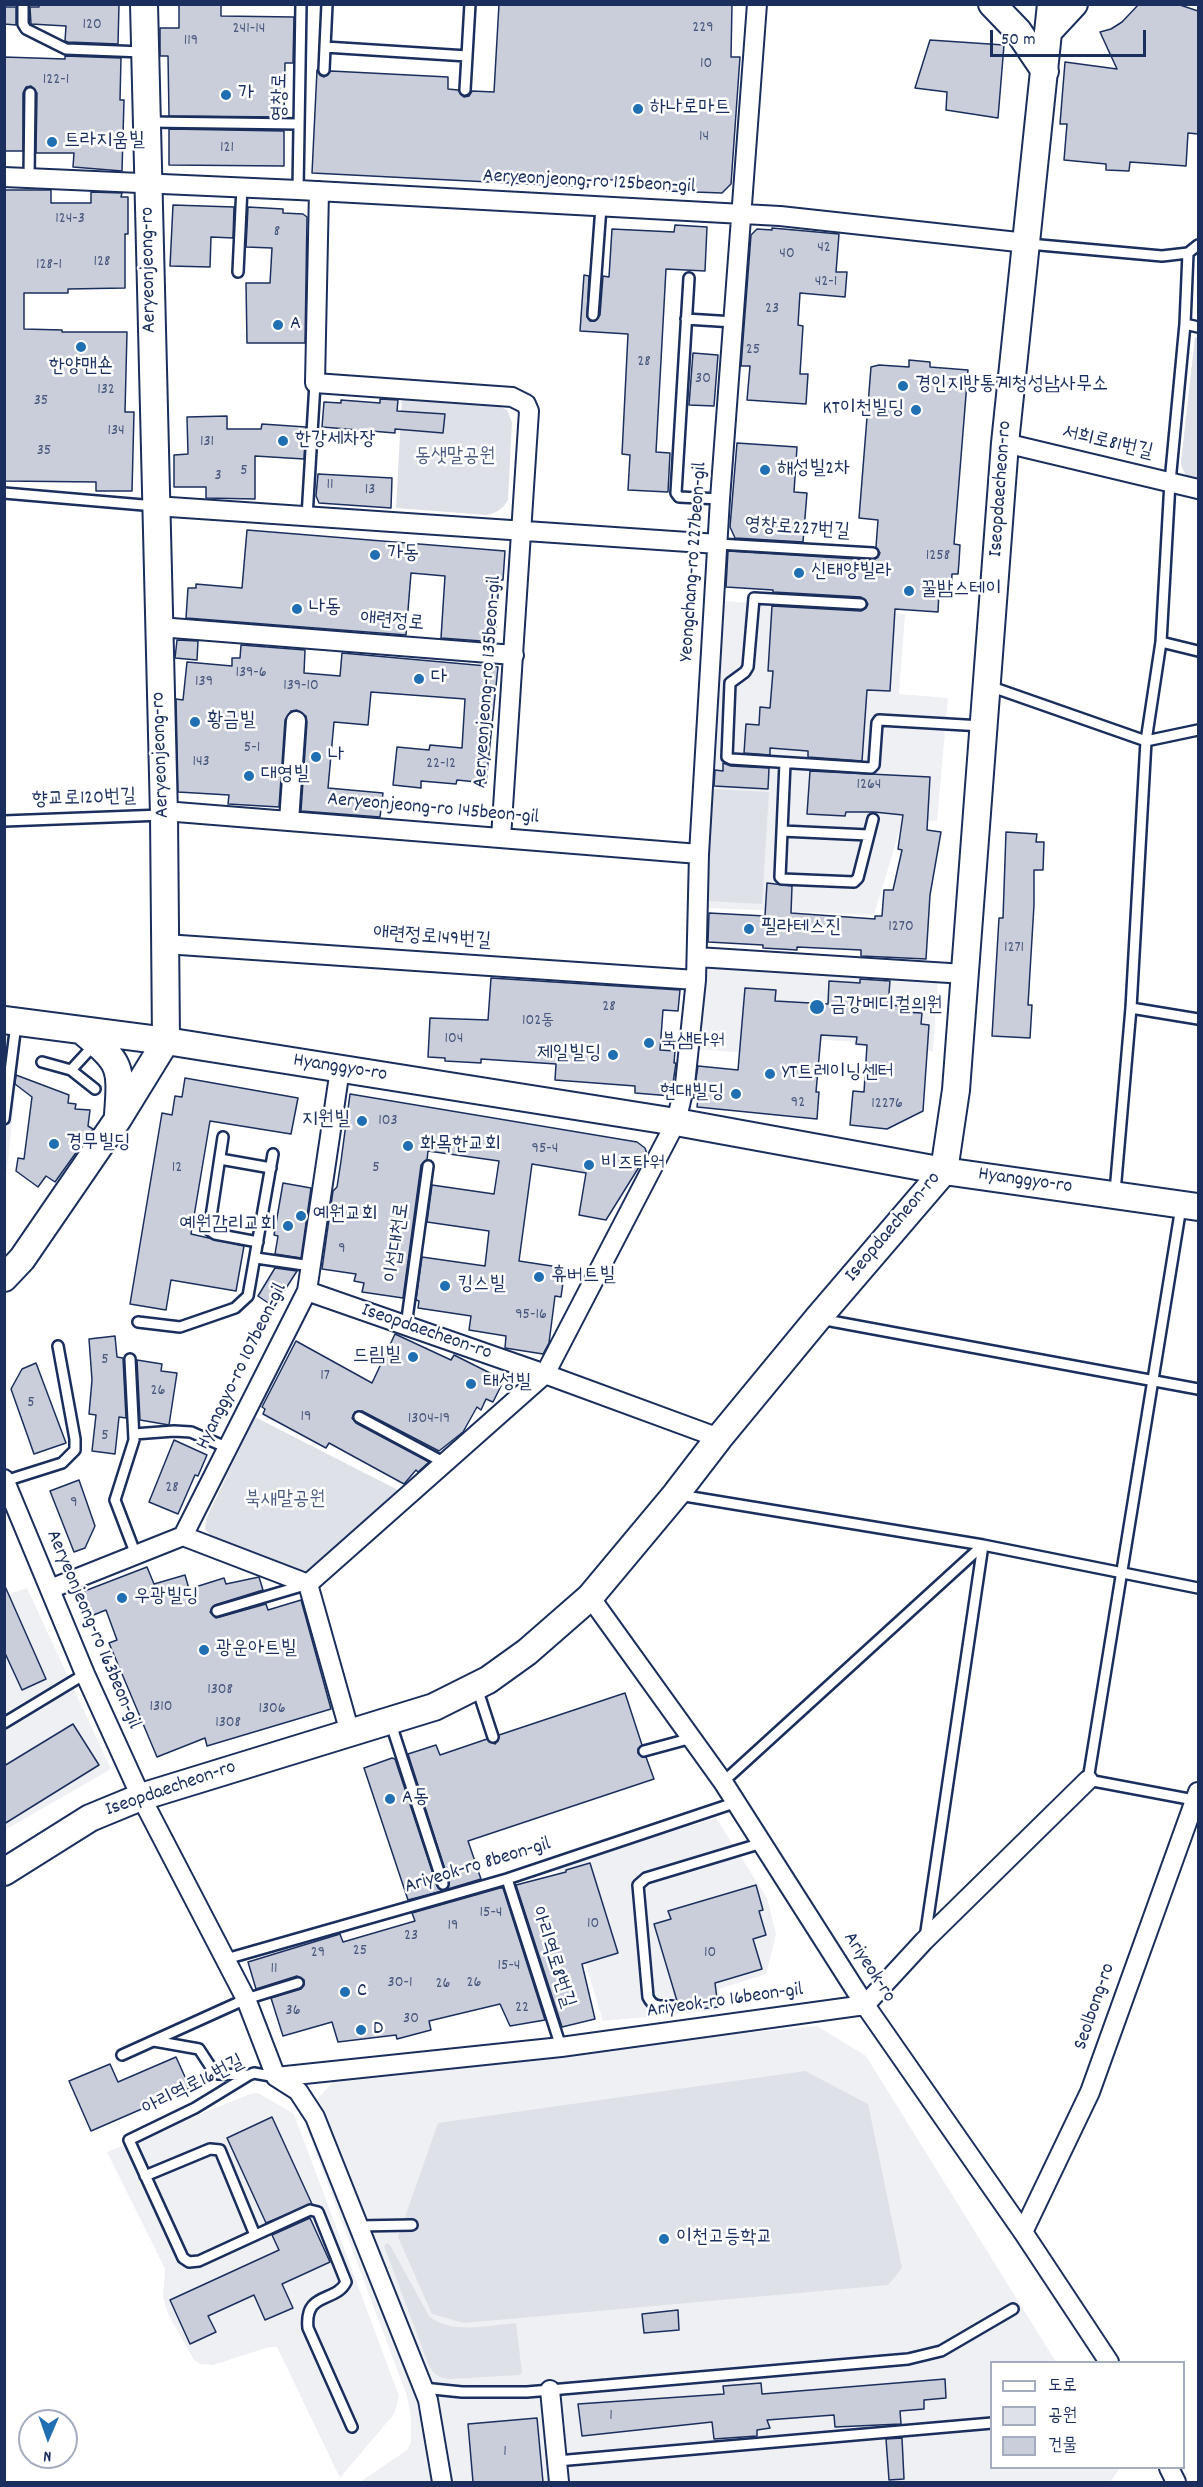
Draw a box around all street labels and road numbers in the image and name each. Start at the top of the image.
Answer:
street label: 영창로 [270,73,294,121]
street label: Aeryeonjeong-ro 125beon-gil [482,165,696,201]
street label: Aeryeonjeong-ro [137,207,163,333]
street label: Iseopdaecheon-ro [985,420,1019,558]
street label: 서희로81번길 [1059,422,1155,466]
street label: Yeongchang-ro 227beon-gil [676,461,714,663]
street label: 영창로227번길 [743,514,851,546]
street label: Aeryeonjeong-ro 135beon-gil [470,575,508,789]
street label: 애련정로 [359,608,425,638]
street label: Aeryeonjeong-ro [148,691,176,819]
street label: 향교로120번길 [31,786,137,814]
street label: Aeryeonjeong-ro 145beon-gil [326,789,540,831]
street label: 애련정로149번길 [372,923,492,955]
street label: Hyanggyo-ro [291,1050,389,1088]
street label: Hyanggyo-ro [976,1164,1074,1200]
street label: Iseopdaecheon-ro [841,1168,947,1288]
street label: 이섭대천로 [382,1201,416,1285]
street label: Hyanggyo-ro 107beon-gil [192,1280,294,1454]
street label: Iseopdaecheon-ro [358,1299,494,1367]
street label: Aeryeonjeong-ro 163beon-gil [39,1527,145,1733]
street label: Iseopdaecheon-ro [103,1756,239,1824]
street label: Ariyeok-ro 8beon-gil [402,1833,554,1901]
street label: 아리역로8번길 [523,1905,579,2011]
street label: Ariyeok-ro [836,1928,900,2008]
street label: Seolbong-ro [1070,1961,1122,2053]
street label: Ariyeok-ro 16beon-gil [645,1979,805,2025]
street label: 아리역로16번길 [139,2051,249,2123]

